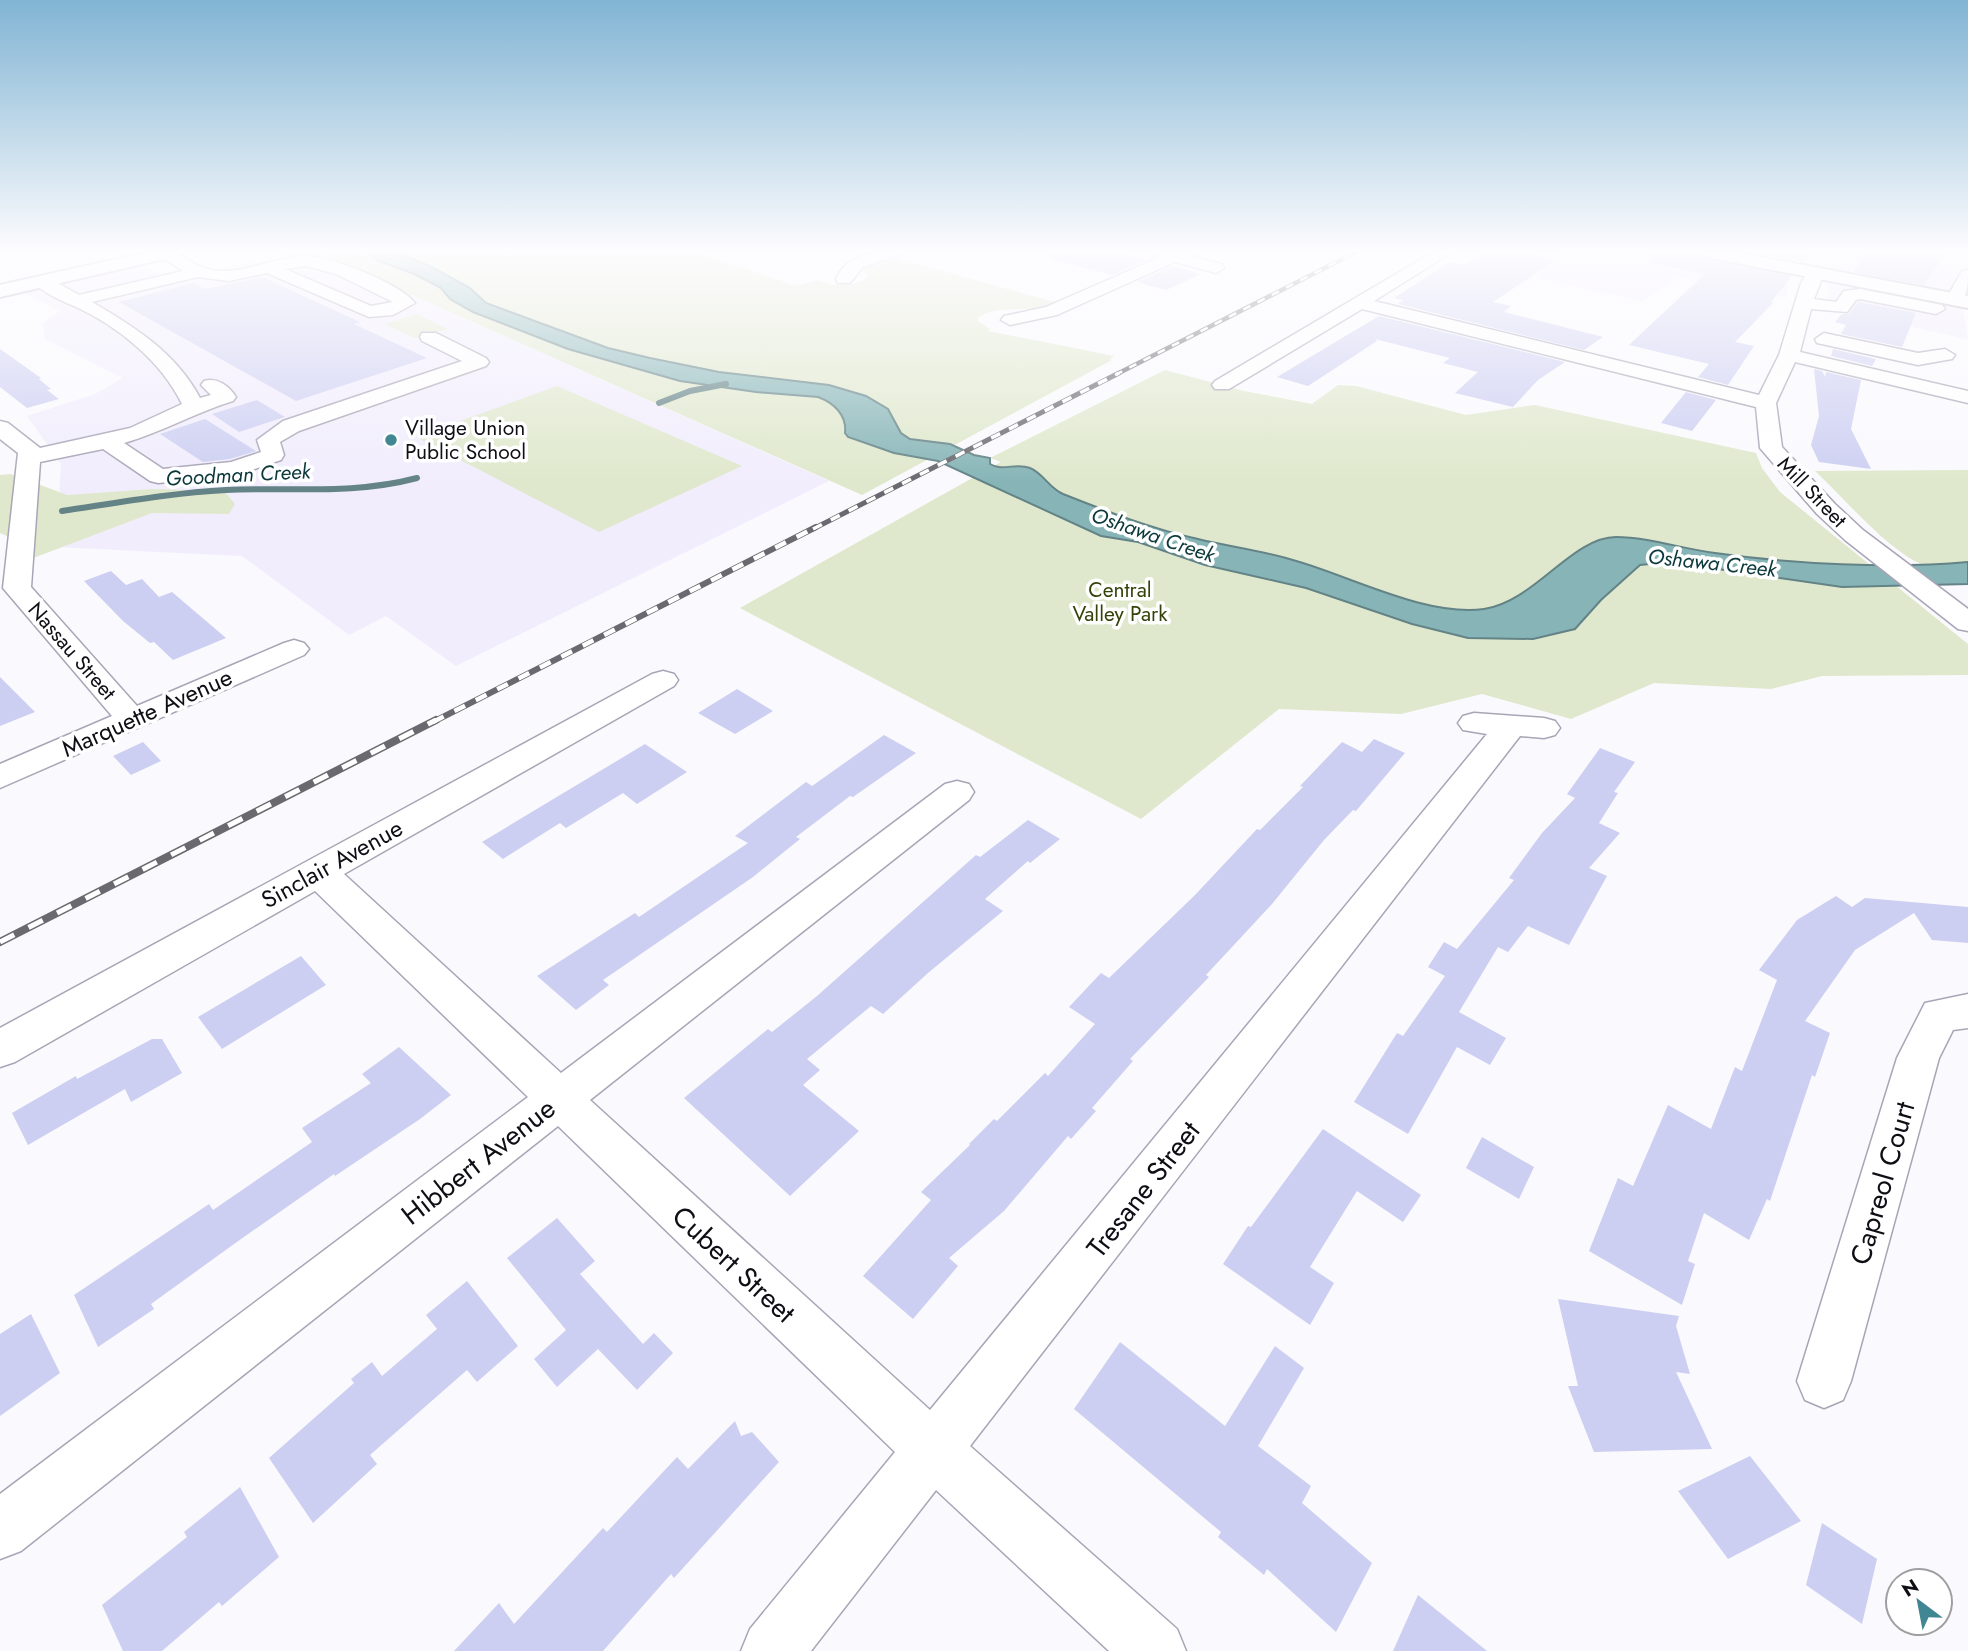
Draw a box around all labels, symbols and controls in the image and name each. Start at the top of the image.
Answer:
place label: Village Union Public School [405,413,526,467]
marker: Village Union Public School [383,432,399,448]
street label: Mill Street [1770,450,1854,534]
water label: Goodman Creek [165,456,312,494]
water label: Oshawa Creek [1087,500,1220,571]
water label: Oshawa Creek [1646,541,1779,585]
park label: Central Valley Park [1073,575,1168,629]
street label: Nassau Street [21,596,123,706]
street label: Marquette Avenue [56,659,238,766]
street label: Sinclair Avenue [255,810,409,917]
street label: Hibbert Avenue [393,1088,564,1235]
street label: Capreol Court [1840,1097,1925,1269]
street label: Tresane Street [1077,1112,1210,1266]
street label: Cubert Street [663,1196,805,1333]
north arrow [1884,1567,1954,1637]
text: N [1897,1573,1924,1603]

